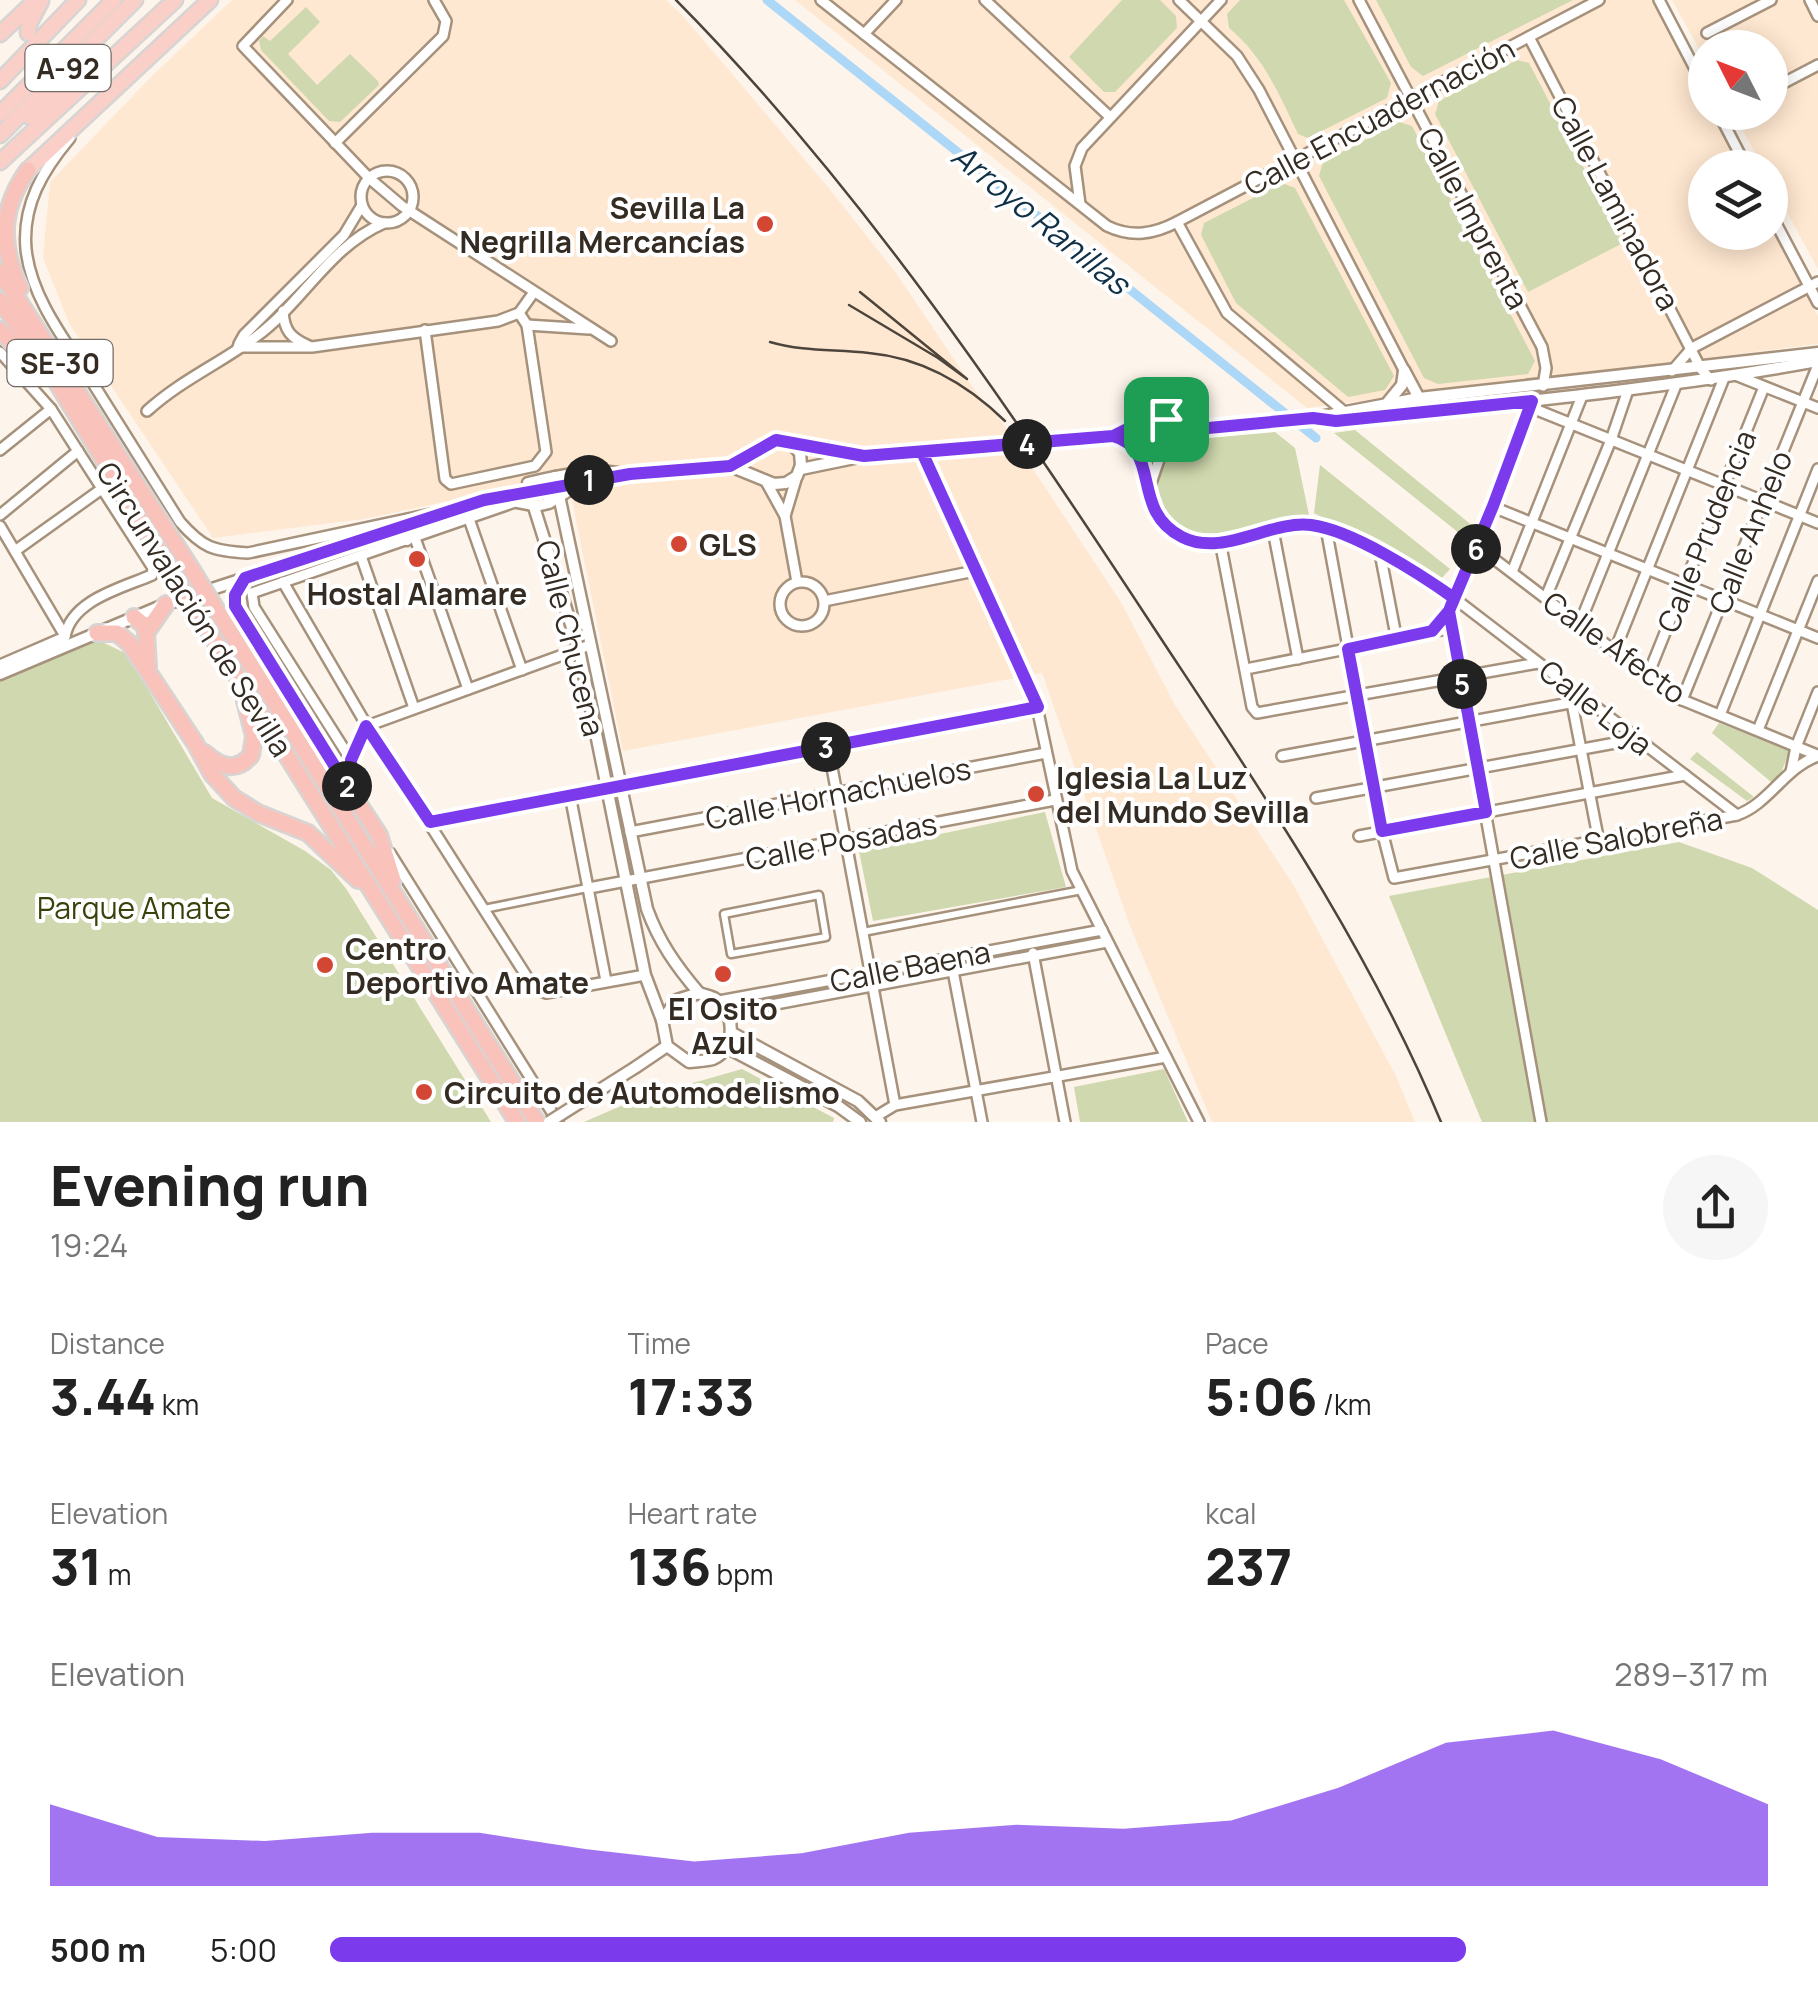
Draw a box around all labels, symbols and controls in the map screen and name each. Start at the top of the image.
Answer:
street label: Calle Encuadernación [1237,27,1521,205]
north arrow [1688,30,1788,130]
map controls [1688,30,1788,250]
road number: A-92 [26,45,110,91]
street label: Calle Laminadora [1542,89,1690,317]
street label: Calle Imprenta [1409,120,1539,316]
water label: Arroyo Ranillas [943,134,1141,306]
button: layers [1688,150,1788,250]
place label: Sevilla La Negrilla Mercancías [459,187,745,262]
marker: Sevilla La Negrilla Mercancías [754,213,776,235]
road number: SE-30 [8,340,112,386]
pin [1124,377,1209,462]
icon: arrive [1139,392,1194,447]
pin: 4 [1002,419,1052,469]
street label: Calle Prudencia [1647,424,1765,638]
text: 4 [1018,425,1036,463]
street label: Calle Anhelo [1699,444,1801,620]
street label: Circunvalación de Sevilla [87,454,303,764]
pin: 1 [564,455,614,505]
text: 1 [583,461,595,499]
place label: GLS [699,524,757,565]
pin: 6 [1451,524,1501,574]
text: 6 [1467,530,1485,568]
marker: GLS [668,533,690,555]
street label: Calle Chucena [527,536,615,740]
marker: Hostal Alamare [406,548,428,570]
place label: Hostal Alamare [307,573,527,614]
street label: Calle Afecto [1535,581,1695,713]
street label: Calle Loja [1531,650,1661,764]
pin: 5 [1437,659,1487,709]
text: 5 [1454,665,1470,703]
pin: 3 [801,722,851,772]
text: 3 [818,728,834,766]
street label: Calle Hornachuelos [702,747,974,839]
place label: Iglesia La Luz del Mundo Sevilla [1056,757,1309,832]
pin: 2 [322,761,372,811]
text: 2 [339,767,355,805]
marker: Iglesia La Luz del Mundo Sevilla [1025,783,1047,805]
street label: Calle Salobreña [1506,797,1726,879]
street label: Calle Posadas [742,802,940,880]
park label: Parque Amate [37,887,231,928]
place label: Centro Deportivo Amate [345,928,589,1003]
street label: Calle Baena [826,930,994,1002]
marker: Centro Deportivo Amate [314,954,336,976]
marker: El Osito Azul [712,963,734,985]
place label: El Osito Azul [668,988,778,1063]
place label: Circuito de Automodelismo [444,1072,840,1113]
marker: Circuito de Automodelismo [413,1081,435,1103]
text: Evening run [50,1147,369,1223]
button: share [1663,1155,1768,1260]
text: 19:24 [50,1223,128,1267]
text: Distance [50,1324,165,1362]
text: Time [628,1324,691,1362]
text: Pace [1205,1324,1269,1362]
text: 3.44 [50,1362,156,1430]
text: 17:33 [628,1362,755,1430]
text: 5:06 [1205,1362,1317,1430]
text: km [156,1385,199,1423]
text: /km [1317,1385,1372,1423]
text: Elevation [50,1494,168,1532]
text: Heart rate [628,1494,757,1532]
text: kcal [1205,1494,1256,1532]
text: 31 [50,1532,102,1600]
text: 136 [628,1532,711,1600]
text: 237 [1205,1532,1292,1600]
text: m [102,1555,132,1593]
text: bpm [711,1555,774,1593]
text: Elevation [50,1652,185,1696]
text: 289–317 m [1614,1652,1768,1696]
text: 500 m [50,1928,146,1972]
text: 5:00 [210,1928,277,1972]

